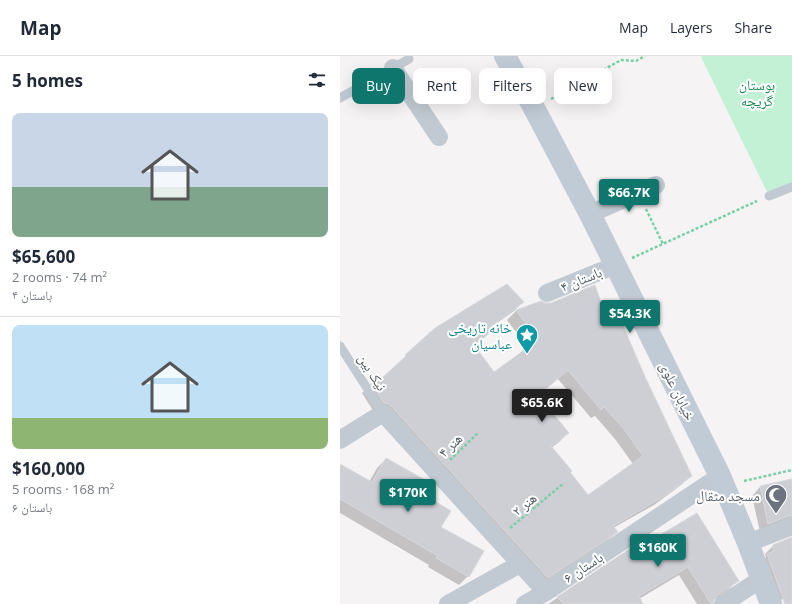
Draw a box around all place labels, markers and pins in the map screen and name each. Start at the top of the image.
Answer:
pin: $66.7K [596,179,662,213]
pin: $54.3K [597,300,663,334]
place label: خانه تاریخی عباسیان [448,318,512,353]
place icon: خانه تاریخی عباسیان [514,322,540,355]
pin: $65.6K [509,389,575,423]
pin: $170K [380,479,436,513]
mosque icon: مسجد مثقال [763,482,789,515]
place label: مسجد مثقال [696,486,760,505]
pin: $160K [630,534,686,568]

